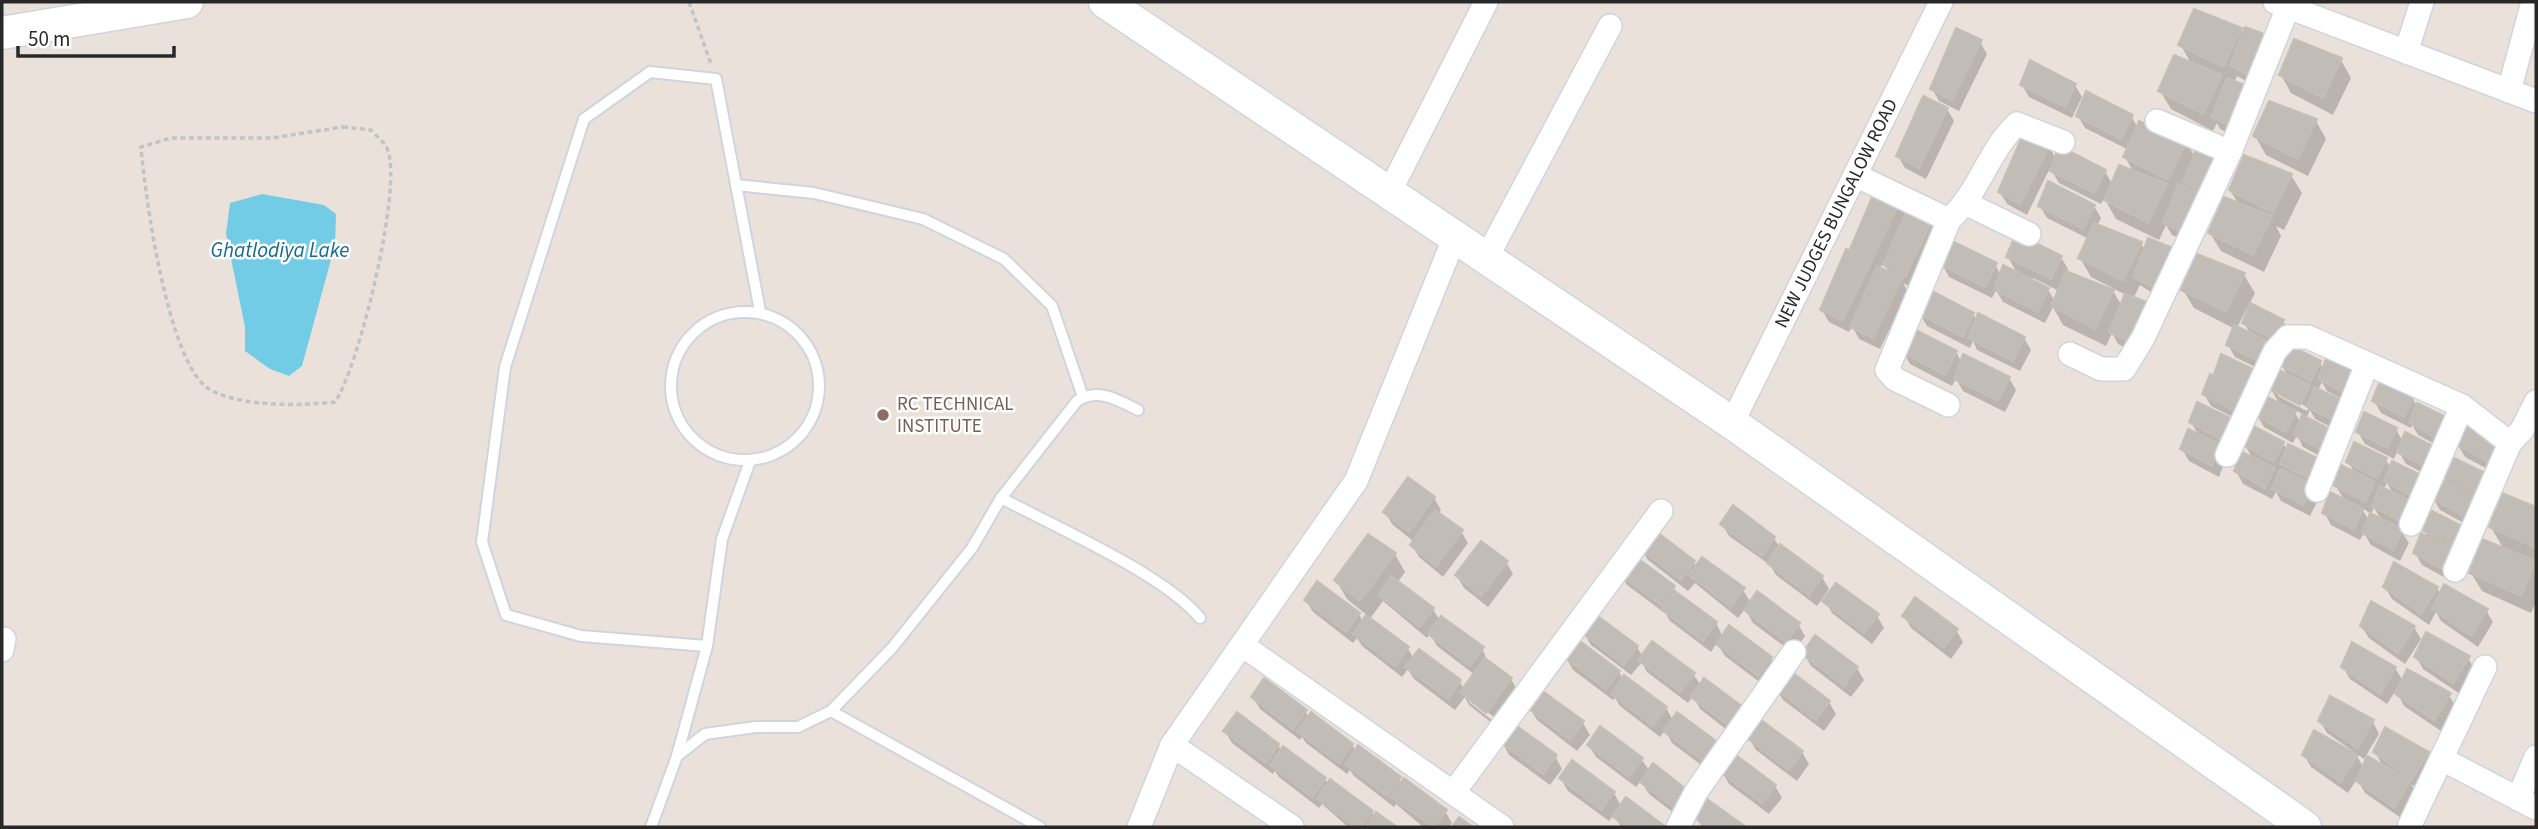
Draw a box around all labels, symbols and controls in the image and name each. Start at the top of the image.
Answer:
scale bar [18,14,173,58]
text: 50 m [28,24,70,54]
street label: NEW JUDGES BUNGALOW ROAD [1768,94,1904,333]
water label: Ghatlodiya Lake [211,235,349,265]
place label: RC TECHNICAL INSTITUTE [897,391,1014,440]
marker: RC TECHNICAL INSTITUTE [875,407,891,423]

